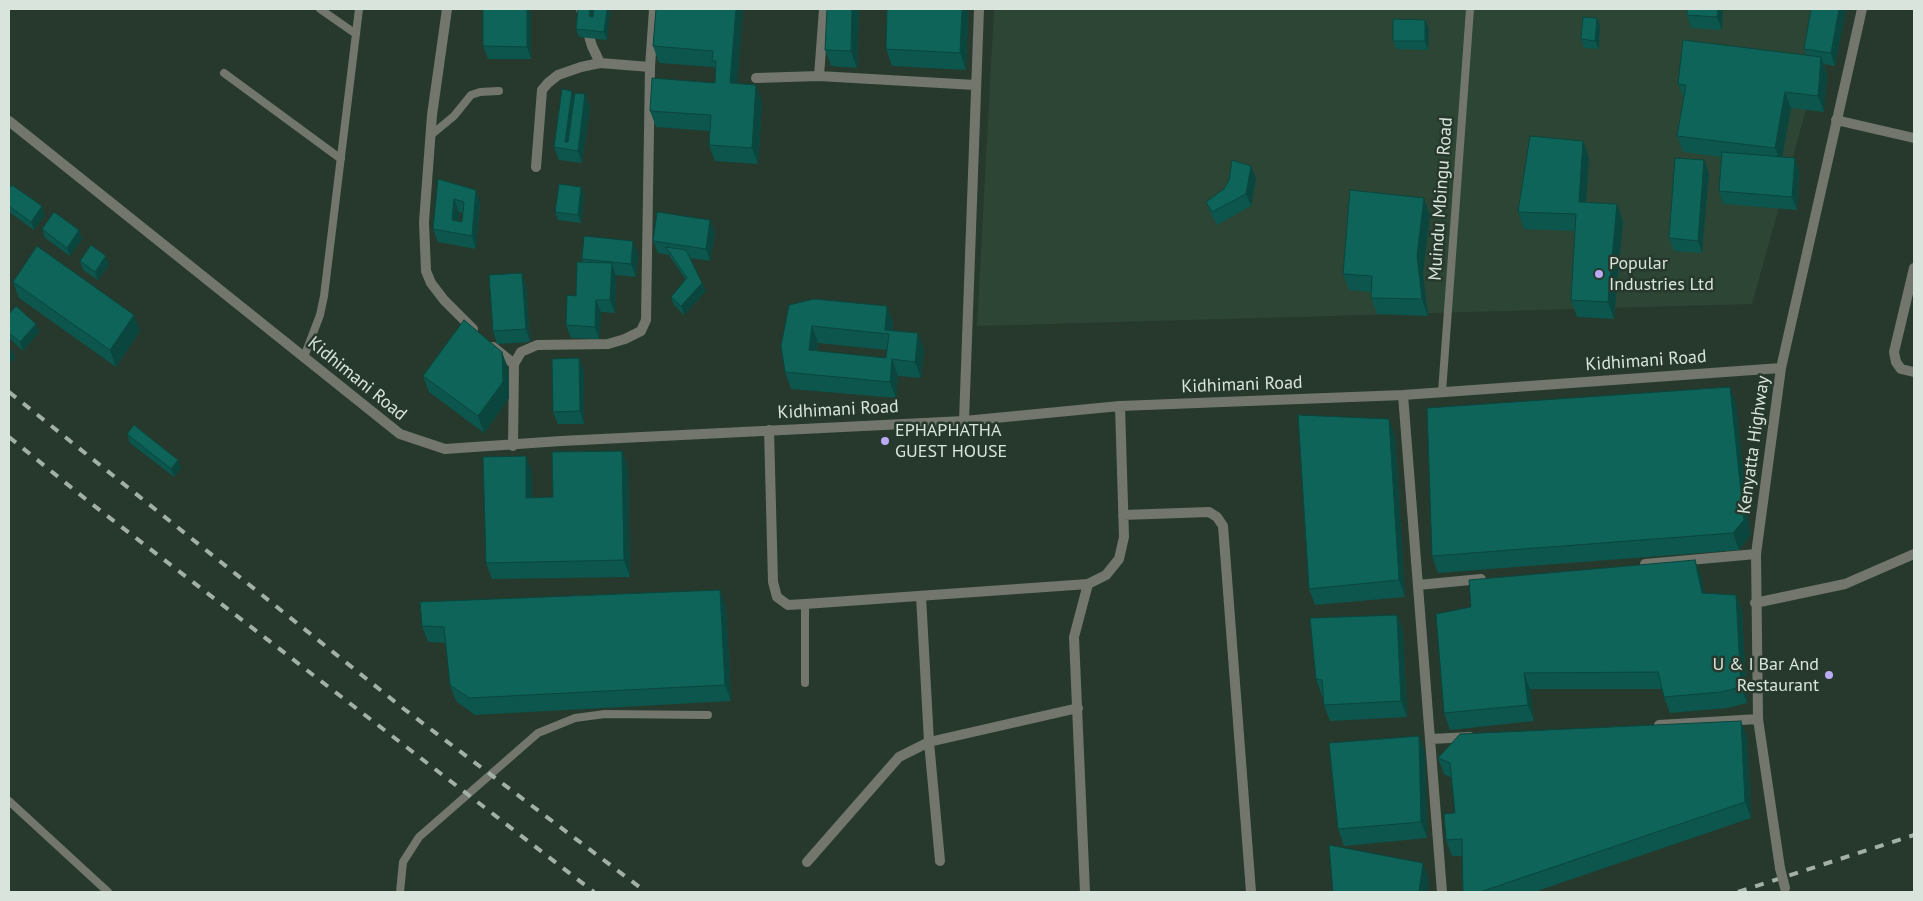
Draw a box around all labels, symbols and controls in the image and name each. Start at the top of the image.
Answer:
street label: Muindu Mbingu Road [1425,117,1457,281]
place label: Popular Industries Ltd [1609,253,1714,296]
marker: Popular Industries Ltd [1593,268,1605,280]
street label: Kidhimani Road [303,332,411,426]
street label: Kidhimani Road [1585,346,1707,376]
street label: Kidhimani Road [1181,372,1303,398]
street label: Kenyatta Highway [1734,375,1774,515]
street label: Kidhimani Road [777,396,899,424]
place label: EPHAPHATHA GUEST HOUSE [895,420,1007,462]
marker: EPHAPHATHA GUEST HOUSE [879,435,891,447]
place label: U & I Bar And Restaurant [1713,654,1819,696]
marker: U & I Bar And Restaurant [1823,669,1835,681]

